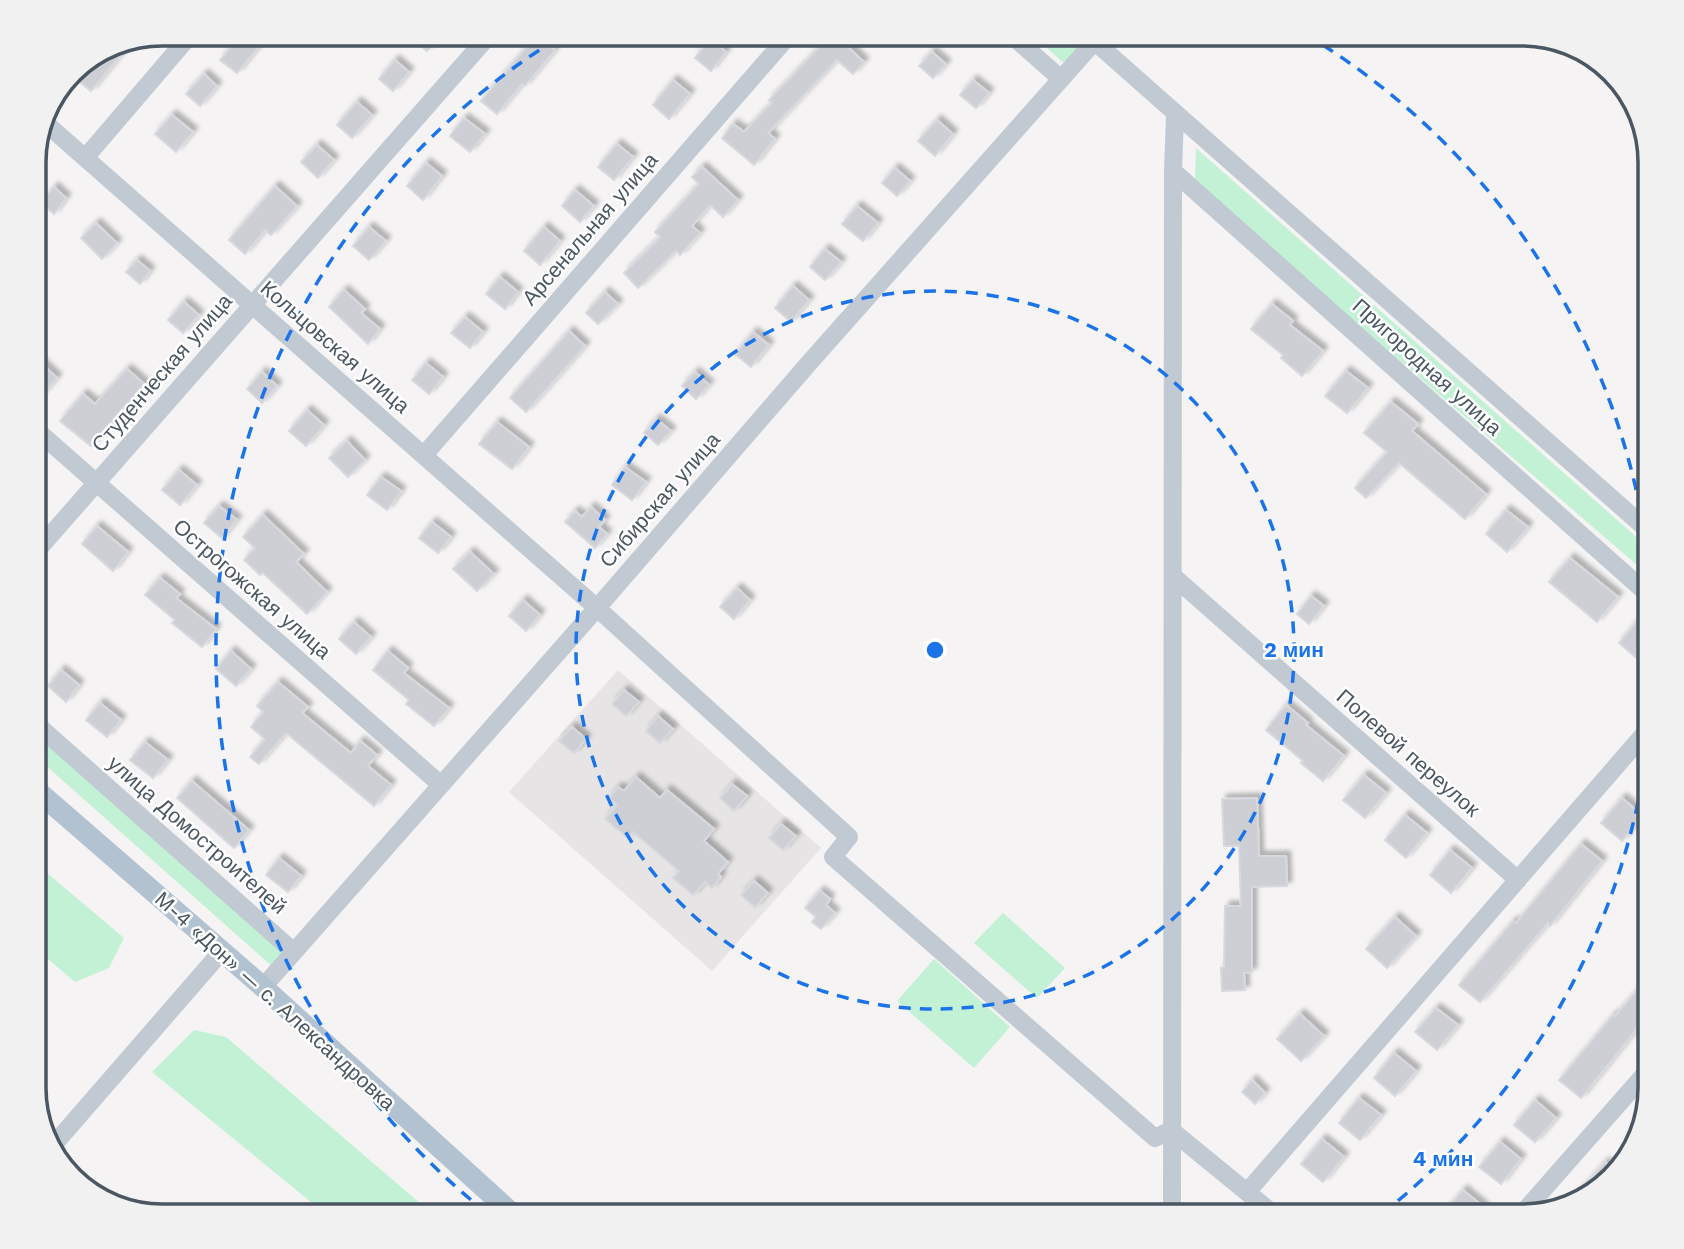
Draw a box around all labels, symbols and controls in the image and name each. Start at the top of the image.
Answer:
street label: Арсенальная улица [517,147,663,310]
street label: Кольцовская улица [256,275,415,418]
street label: Студенческая улица [86,288,237,457]
street label: Пригородная улица [1348,293,1507,440]
street label: Сибирская улица [594,427,725,572]
street label: Острогожская улица [168,513,336,664]
text: 2 мин [1264,637,1324,662]
centre of rings [923,638,947,662]
street label: Полевой переулок [1332,684,1486,822]
street label: улица Домостроителей [103,750,292,919]
street label: М-4 «Дон» — с. Александровка [150,886,401,1115]
text: 4 мин [1413,1146,1473,1171]

